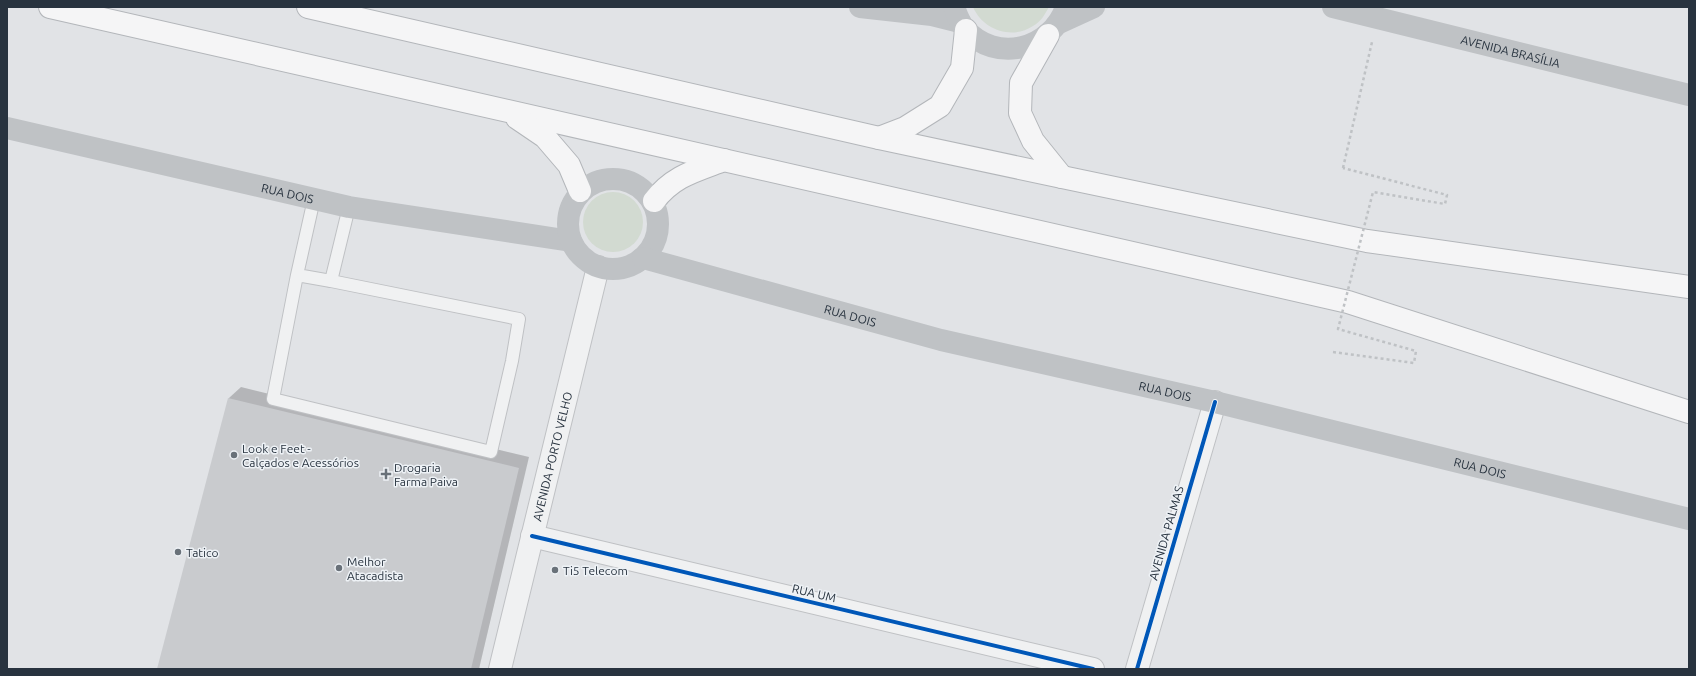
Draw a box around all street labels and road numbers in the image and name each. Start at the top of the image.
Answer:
street label: AVENIDA BRASÍLIA [1460,32,1562,70]
street label: RUA DOIS [260,180,315,205]
street label: RUA DOIS [823,302,878,328]
street label: RUA DOIS [1138,379,1193,403]
street label: AVENIDA PORTO VELHO [530,390,574,522]
street label: RUA DOIS [1453,455,1508,480]
street label: AVENIDA PALMAS [1146,484,1186,582]
street label: RUA UM [791,582,837,604]

